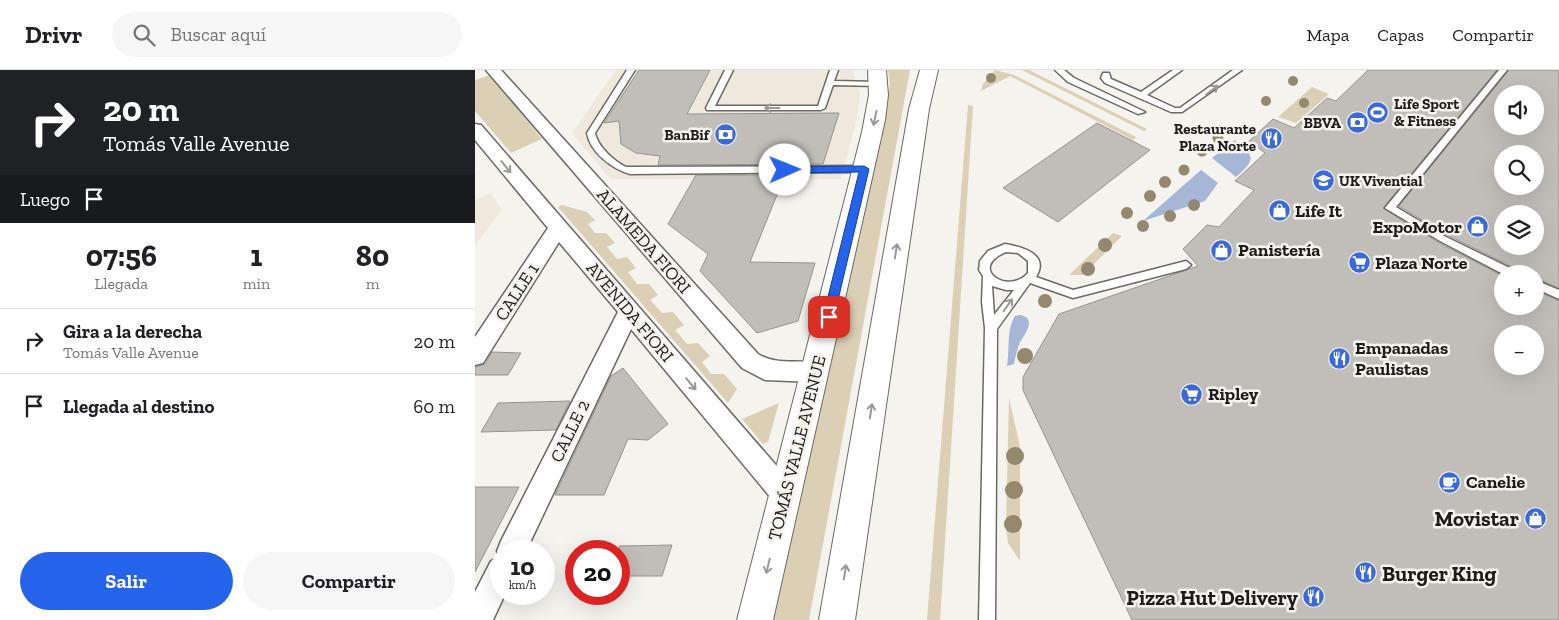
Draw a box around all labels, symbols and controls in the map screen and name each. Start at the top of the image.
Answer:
search box [112,12,462,57]
text: Drivr [25,20,82,49]
icon: search [130,21,158,49]
text: Buscar aquí [170,23,266,46]
text: Mapa [1306,24,1349,46]
text: Capas [1377,24,1424,46]
text: Compartir [1452,24,1534,46]
one-way arrow [1205,85,1219,95]
map controls [1494,85,1544,375]
button: sound [1494,85,1544,135]
text: 20 m [103,88,179,130]
icon: right [20,90,85,155]
place label: Life Sport & Fitness [1394,95,1460,130]
sports icon: Life Sport & Fitness [1366,101,1390,125]
one-way arrow [764,103,780,113]
one-way arrow [869,110,879,126]
bank icon: BBVA [1345,111,1369,135]
place label: BBVA [1303,114,1342,132]
place label: Restaurante Plaza Norte [1174,120,1256,155]
bank icon: BanBif [713,123,737,147]
place label: BanBif [664,126,711,144]
restaurant icon: Restaurante Plaza Norte [1260,126,1284,150]
text: Tomás Valle Avenue [103,130,290,157]
position arrow [758,143,810,195]
button: search [1494,145,1544,195]
one-way arrow [500,160,512,173]
school or university icon: UK Vivential [1311,169,1335,193]
place label: UK Vivential [1339,172,1422,190]
street label: ALAMEDA FIORI [592,184,696,298]
icon: arrive [80,185,108,213]
text: Luego [20,188,70,211]
shop icon: Life It [1267,199,1291,223]
place label: Life It [1295,200,1343,222]
button: layers [1494,205,1544,255]
shop icon: ExpoMotor [1466,215,1490,239]
place label: ExpoMotor [1373,216,1462,238]
text: 07:56 [86,238,157,274]
text: 1 [250,238,262,274]
text: 80 [356,238,389,274]
shop icon: Panistería [1210,238,1234,262]
place label: Panistería [1238,239,1320,261]
one-way arrow [892,243,902,259]
supermarket icon: Plaza Norte [1347,251,1371,275]
place label: Plaza Norte [1375,252,1468,274]
street label: AVENIDA FIORI [582,257,679,367]
street label: CALLE 1 [490,259,544,325]
button: + [1494,265,1544,315]
text: Llegada [95,274,148,293]
text: min [243,274,270,293]
text: m [366,274,379,293]
pin [808,296,850,338]
one-way arrow [1003,298,1013,312]
icon: arrive [815,303,843,331]
text: Gira a la derecha [63,320,202,343]
button: − [1494,325,1544,375]
icon: right [20,327,48,355]
text: 20 m [414,330,455,353]
place label: Empanadas Paulistas [1355,337,1448,380]
text: Tomás Valle Avenue [63,343,199,362]
restaurant icon: Empanadas Paulistas [1327,346,1351,370]
street label: TOMÁS VALLE AVENUE [763,353,831,543]
one-way arrow [685,377,696,390]
supermarket icon: Ripley [1180,382,1204,406]
place label: Ripley [1208,383,1259,405]
icon: arrive [20,392,48,420]
text: Llegada al destino [63,395,214,418]
text: 60 m [413,395,455,418]
street label: CALLE 2 [545,396,595,466]
one-way arrow [866,404,876,420]
cafe icon: Canelie [1438,470,1462,494]
place label: Canelie [1466,471,1526,493]
place label: Movistar [1435,506,1519,531]
shop icon: Movistar [1523,506,1547,530]
speed limit sign: 20 [565,540,630,605]
text: 10 [510,551,535,581]
button: Salir [20,552,233,610]
button: Compartir [243,552,455,610]
one-way arrow [763,557,772,573]
restaurant icon: Burger King [1354,561,1378,585]
place label: Burger King [1382,561,1496,586]
one-way arrow [840,564,850,580]
text: km/h [509,578,536,592]
place label: Pizza Hut Delivery [1126,585,1298,610]
restaurant icon: Pizza Hut Delivery [1302,585,1326,609]

